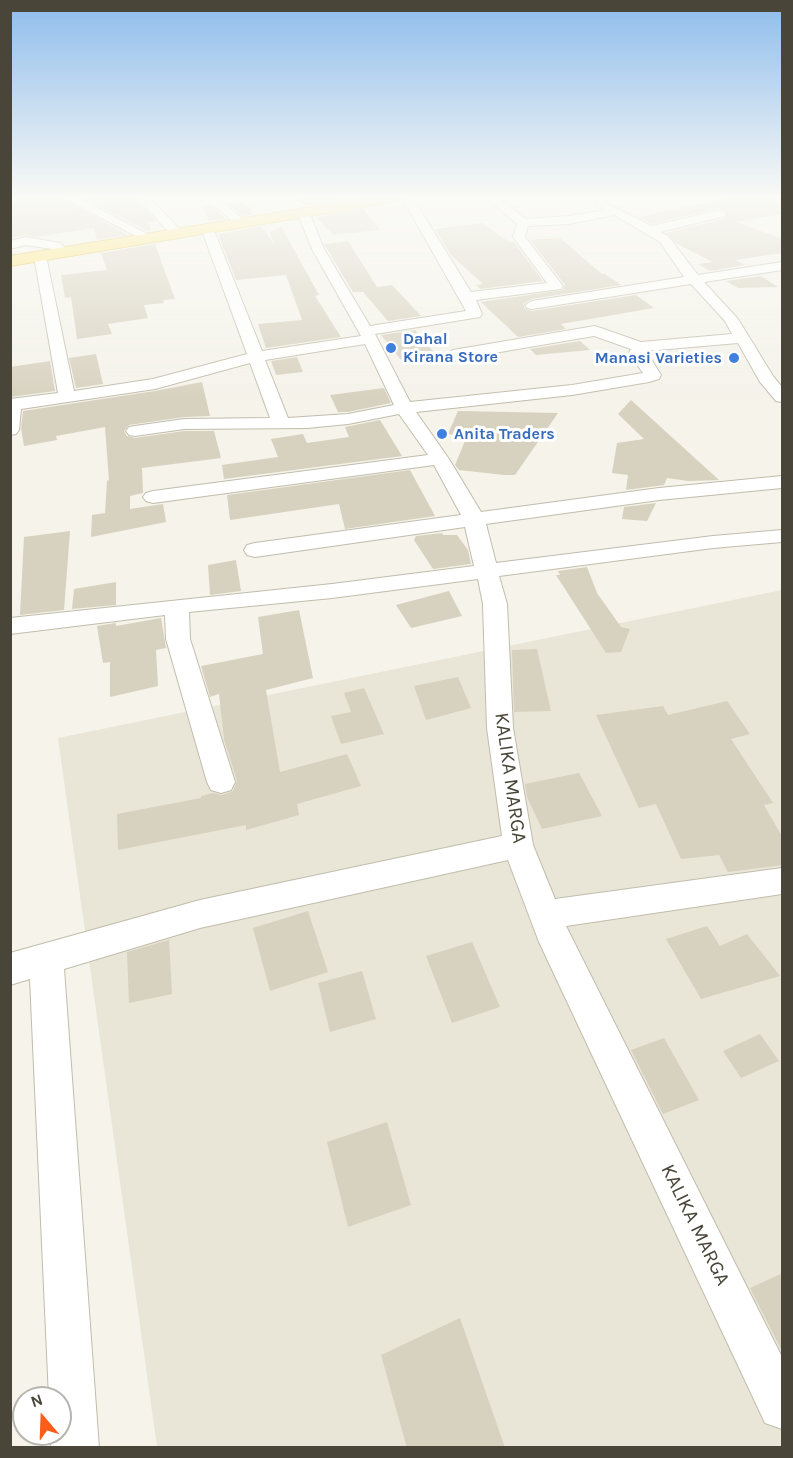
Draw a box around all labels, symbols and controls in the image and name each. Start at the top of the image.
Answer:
place label: Dahal Kirana Store [403,329,498,367]
marker: Dahal Kirana Store [384,341,398,355]
place label: Manasi Varieties [595,348,722,368]
marker: Manasi Varieties [727,351,741,365]
place label: Anita Traders [454,424,555,444]
marker: Anita Traders [435,427,449,441]
street label: KALIKA MARGA [489,711,531,845]
street label: KALIKA MARGA [655,1160,735,1290]
north arrow [12,1386,72,1446]
text: N [28,1390,45,1411]

